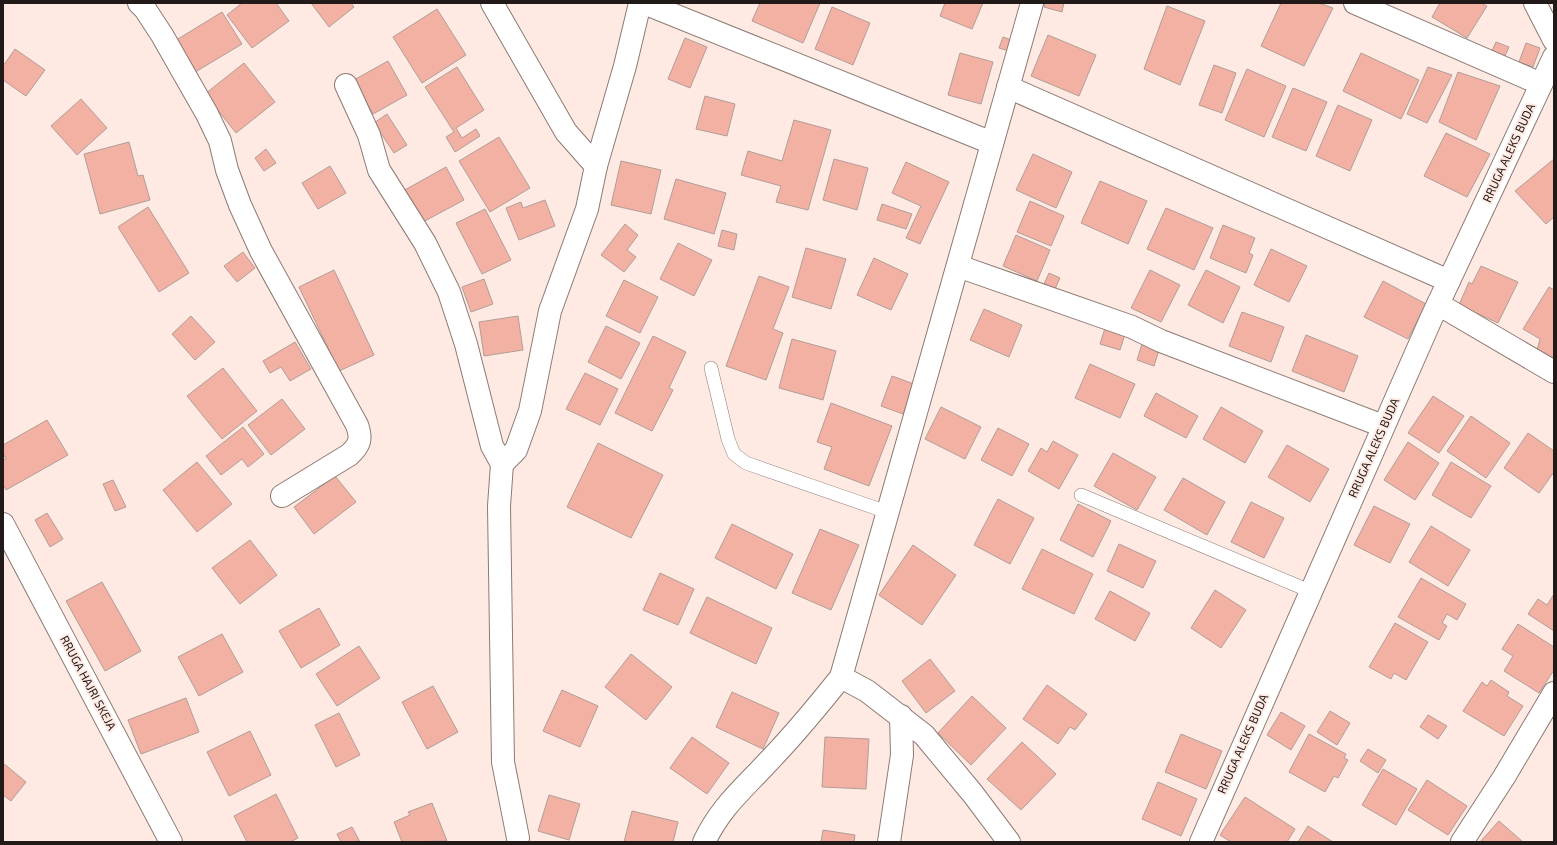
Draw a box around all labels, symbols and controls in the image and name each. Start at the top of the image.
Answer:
street label: RRUGA ALEKS BUDA [1479,100,1537,204]
street label: RRUGA ALEKS BUDA [1345,395,1402,500]
street label: RRUGA HAJRI SKEJA [58,633,120,733]
street label: RRUGA ALEKS BUDA [1214,691,1271,796]

